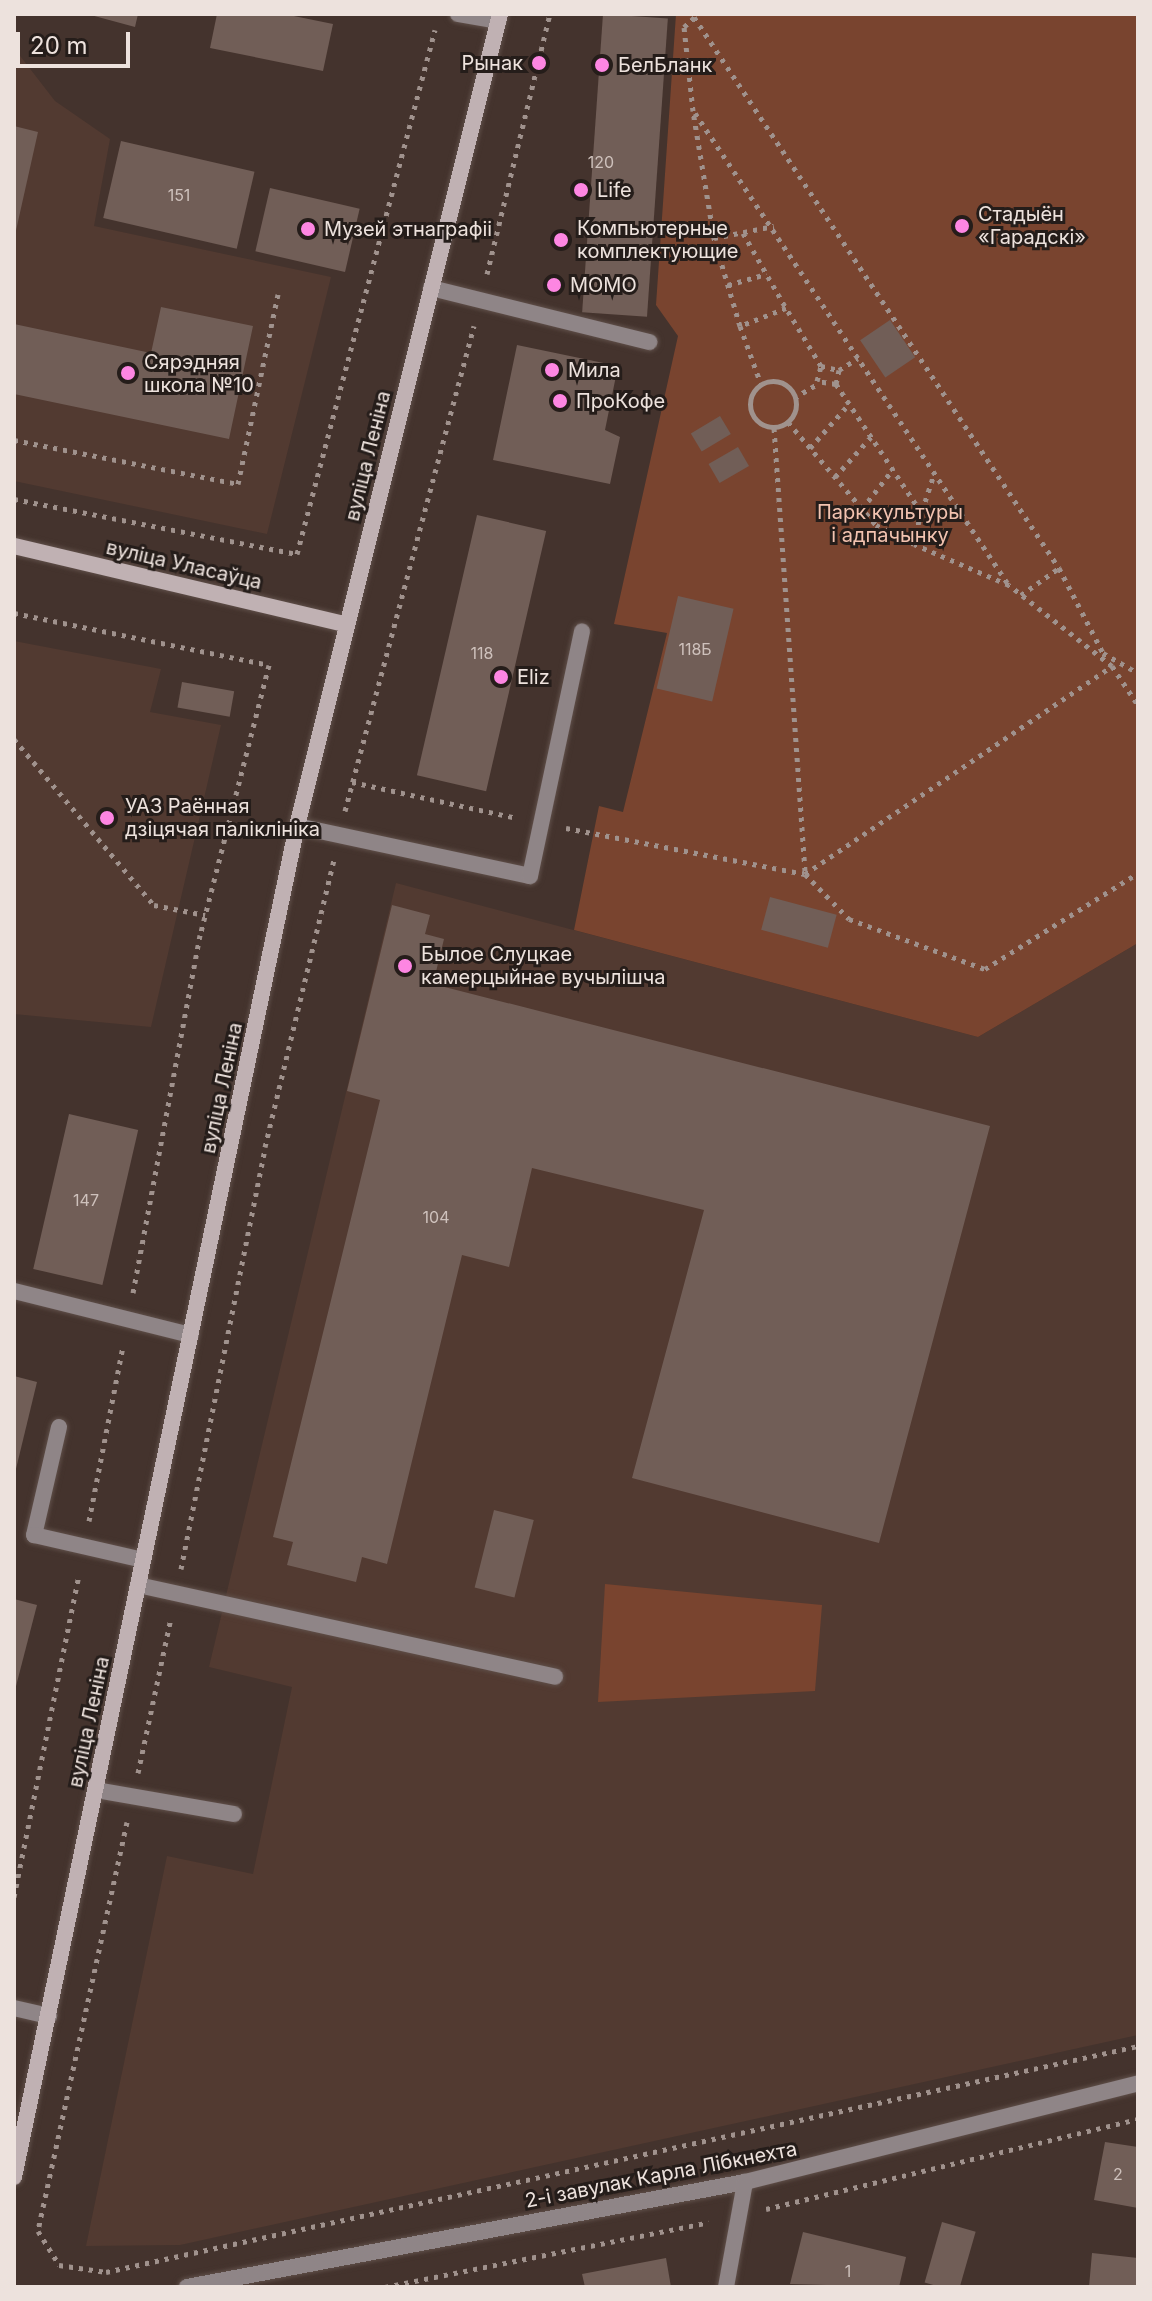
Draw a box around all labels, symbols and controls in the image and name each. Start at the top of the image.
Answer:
scale bar [20,16,134,66]
text: 20 m [30,31,88,60]
place label: Рынак [462,51,523,75]
place label: БелБланк [618,53,712,77]
marker: Рынак [530,54,548,72]
marker: БелБланк [593,56,611,74]
house number: 120 [588,152,614,172]
place label: Life [597,178,632,202]
marker: Life [572,181,590,199]
house number: 151 [168,185,190,205]
place label: Стадыён «Гарадскі» [978,202,1086,249]
place label: Компьютерные комплектующие [577,216,738,263]
place label: Музей этнаграфіі [324,217,492,241]
marker: Стадыён «Гарадскі» [953,217,971,235]
marker: Музей этнаграфіі [299,220,317,238]
marker: Компьютерные комплектующие [552,231,570,249]
place label: МОМО [570,273,637,297]
marker: МОМО [545,276,563,294]
place label: Сярэдняя школа №10 [144,350,254,397]
place label: Мила [568,358,621,382]
marker: Мила [543,361,561,379]
marker: Сярэдняя школа №10 [119,364,137,382]
street label: вуліца Леніна [340,389,396,523]
place label: ПроКофе [576,389,665,413]
marker: ПроКофе [551,392,569,410]
park label: Парк культуры і адпачынку [817,500,963,547]
street label: вуліца Уласаўца [104,535,264,595]
house number: 118Б [678,639,712,659]
house number: 118 [471,643,493,663]
place label: Eliz [517,665,550,689]
marker: Eliz [492,668,510,686]
place label: УАЗ Раённая дзіцячая паліклініка [125,794,320,841]
marker: УАЗ Раённая дзіцячая паліклініка [96,807,118,829]
place label: Былое Слуцкае камерцыйнае вучылішча [421,942,666,989]
marker: Былое Слуцкае камерцыйнае вучылішча [396,957,414,975]
street label: вуліца Леніна [196,1020,248,1156]
house number: 147 [73,1190,99,1210]
house number: 104 [423,1207,449,1227]
street label: вуліца Леніна [63,1654,115,1790]
street label: 2-і завулак Карла Лібкнехта [523,2137,799,2213]
house number: 2 [1113,2164,1123,2184]
house number: 1 [845,2261,851,2281]

